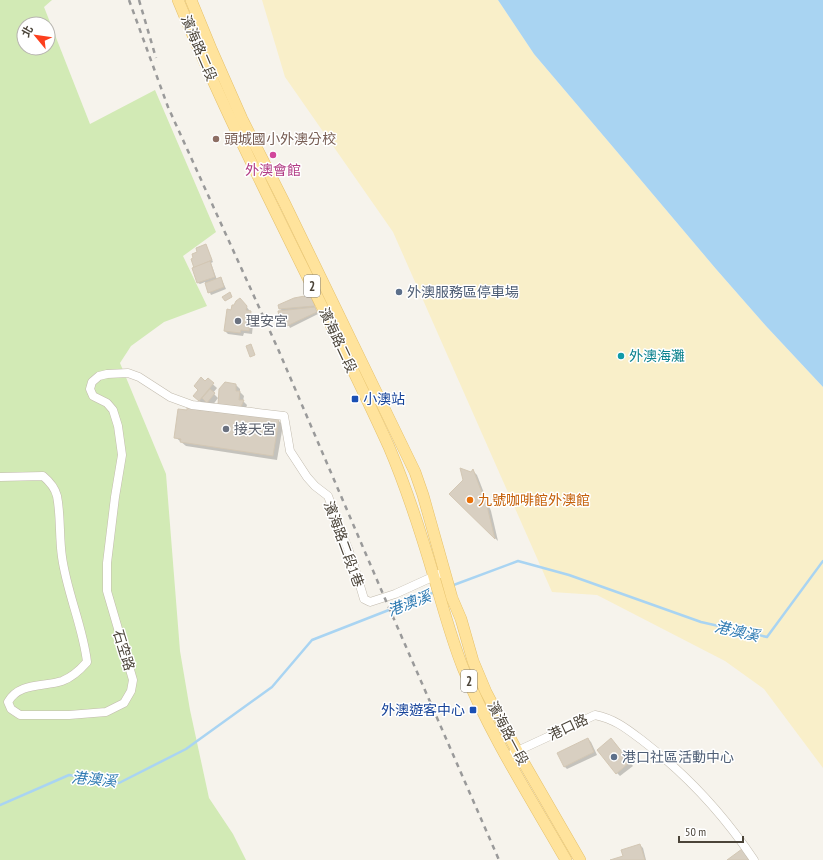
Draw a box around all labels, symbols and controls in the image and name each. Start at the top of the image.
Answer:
street label: 濱海路二段 [177,12,221,84]
north arrow [16,16,56,56]
text: 北 [18,23,36,39]
place label: 頭城國小外澳分校 [224,130,336,148]
marker: 頭城國小外澳分校 [211,134,221,144]
marker: 外澳會館 [268,150,278,160]
place label: 外澳會館 [245,161,301,179]
road number: 2 [304,275,320,297]
place label: 外澳服務區停車場 [407,283,519,301]
marker: 外澳服務區停車場 [394,287,404,297]
street label: 濱海路二段 [315,304,361,376]
place label: 理安宮 [246,312,288,330]
marker: 理安宮 [233,316,243,326]
place label: 外澳海灘 [629,347,685,365]
marker: 外澳海灘 [616,351,626,361]
place label: 小澳站 [363,390,405,408]
marker: 小澳站 [350,394,360,404]
place label: 接天宮 [234,420,276,438]
marker: 接天宮 [221,424,231,434]
place label: 九號咖啡館外澳館 [478,491,590,509]
marker: 九號咖啡館外澳館 [465,495,475,505]
street label: 濱海路二段1巷 [320,498,368,590]
water label: 港澳溪 [385,585,435,620]
water label: 港澳溪 [713,617,763,646]
street label: 石空路 [109,627,139,673]
road number: 2 [461,670,477,692]
street label: 濱海路一段 [484,698,532,768]
place label: 外澳遊客中心 [381,701,465,719]
marker: 外澳遊客中心 [468,705,478,715]
street label: 港口路 [545,710,591,744]
place label: 港口社區活動中心 [622,748,734,766]
marker: 港口社區活動中心 [609,752,619,762]
water label: 港澳溪 [71,768,119,791]
scale bar [679,818,743,844]
text: 50 m [685,824,706,839]

